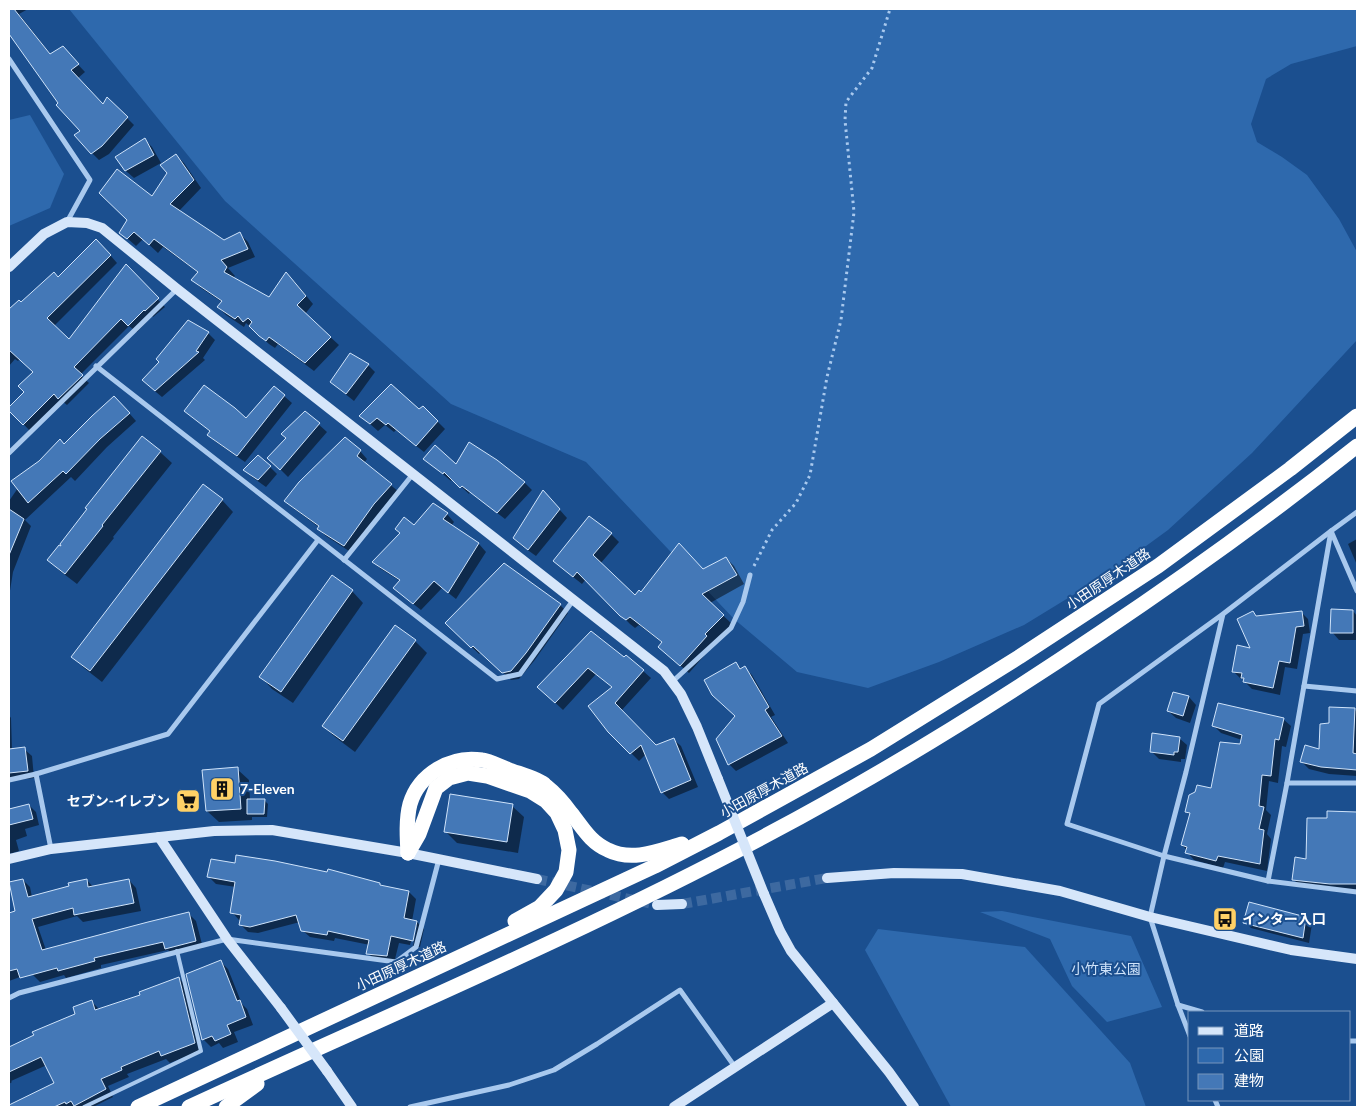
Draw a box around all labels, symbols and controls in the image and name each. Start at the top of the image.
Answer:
street label: 小田原厚木道路 [1062,544,1153,613]
street label: 小田原厚木道路 [717,758,811,821]
building icon: 7-Eleven [209,776,235,802]
place label: 7-Eleven [240,780,295,797]
supermarket icon: セブン-イレブン [175,788,201,814]
place label: セブン-イレブン [67,792,170,809]
bus stop icon: インター入口 [1212,906,1238,932]
place label: インター入口 [1242,910,1326,927]
street label: 小田原厚木道路 [353,937,449,994]
park label: 小竹東公園 [1071,960,1141,977]
legend [1188,1011,1351,1101]
text: 道路 [1234,1021,1264,1039]
text: 公園 [1234,1046,1264,1064]
text: 建物 [1234,1071,1264,1089]

